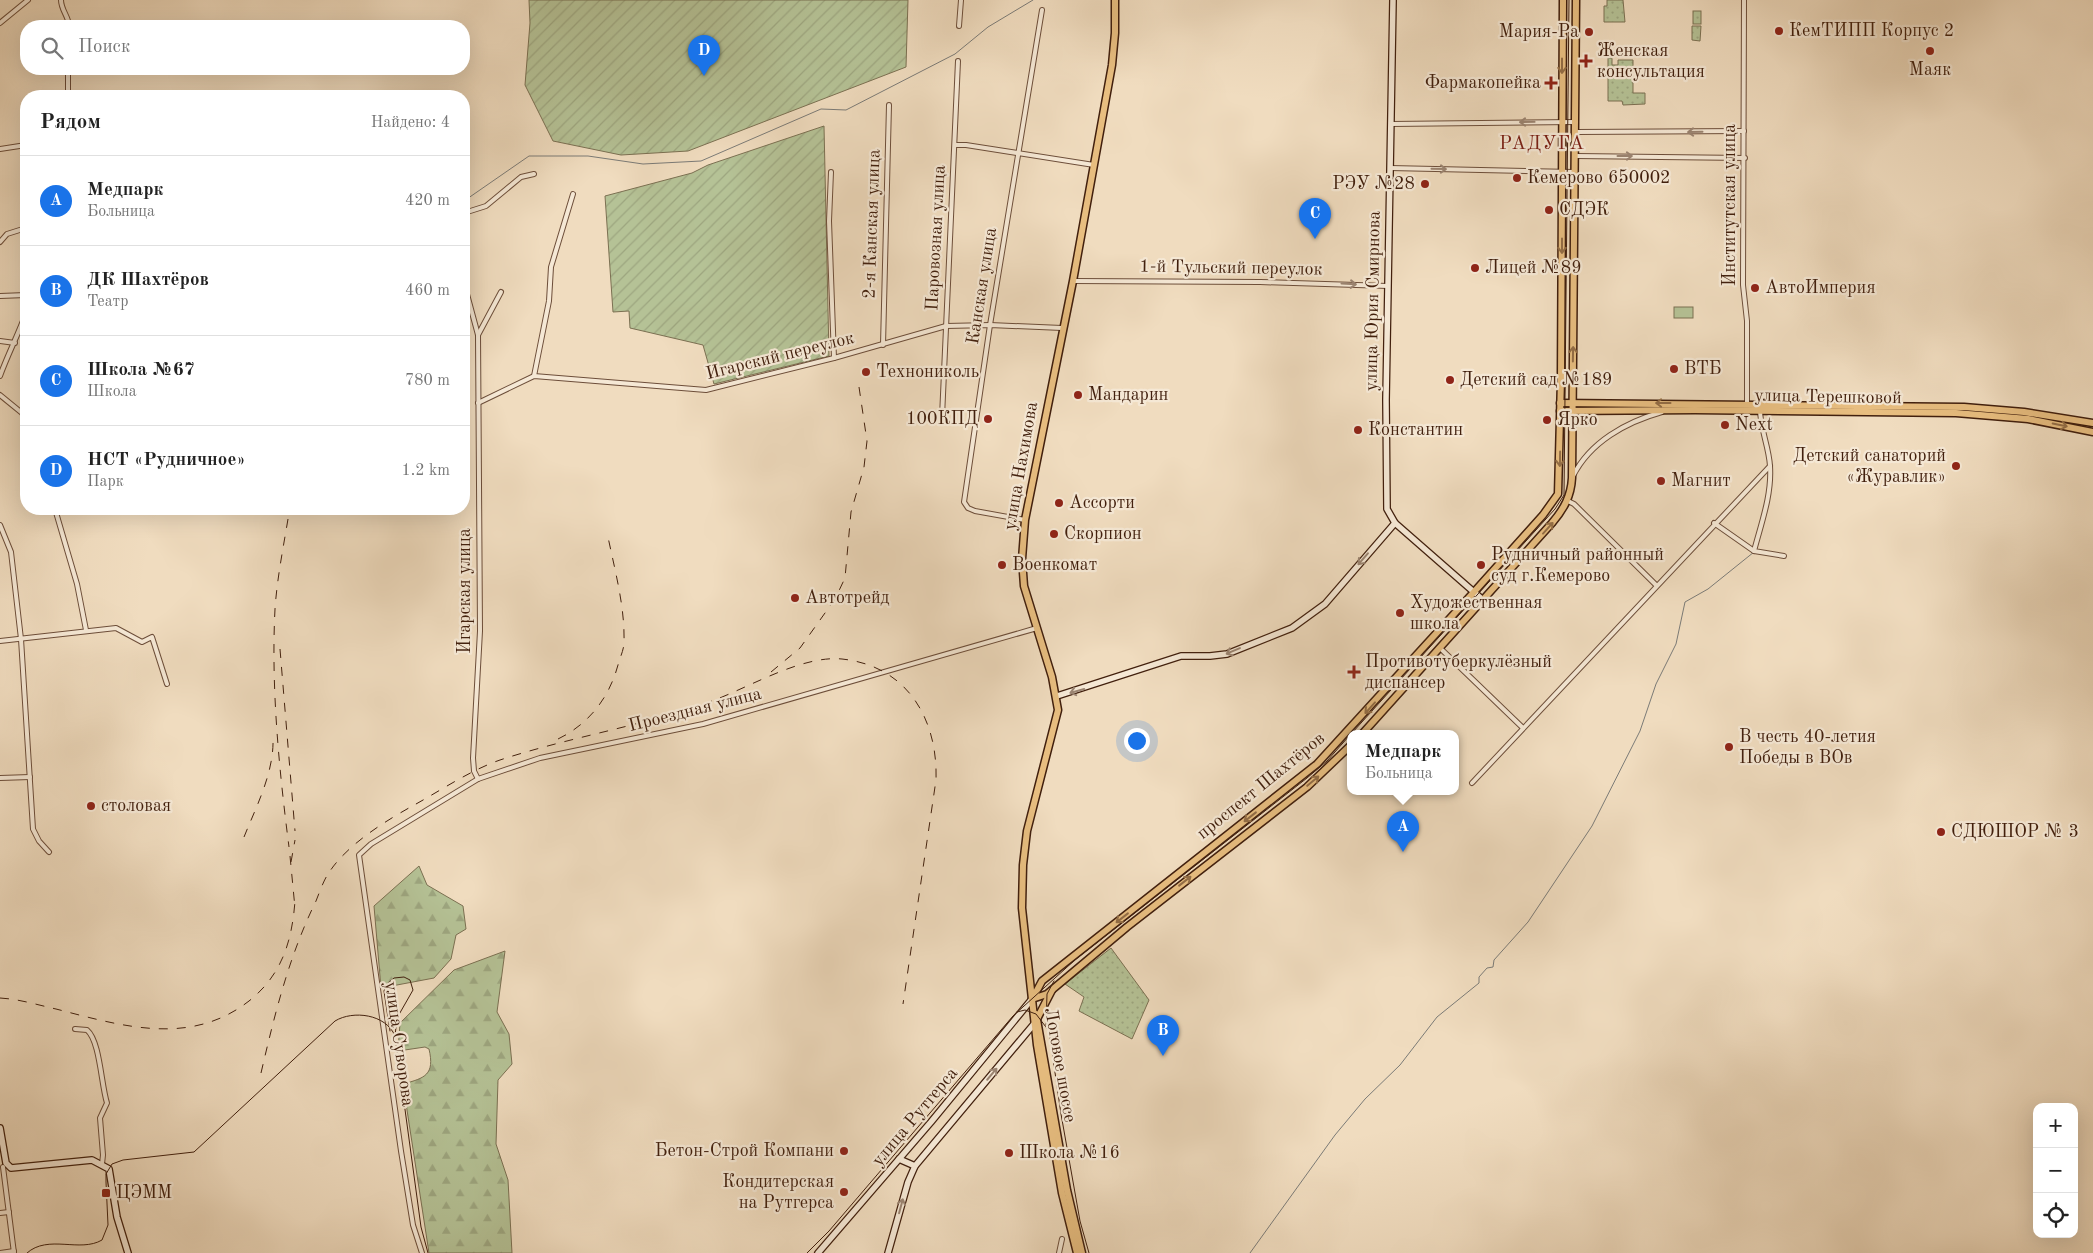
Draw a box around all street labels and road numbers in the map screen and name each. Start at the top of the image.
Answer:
street label: Институтская улица [1721,124,1739,286]
street label: 2-я Канская улица [860,149,884,299]
street label: Паровозная улица [923,165,949,311]
street label: улица Юрия Смирнова [1362,211,1384,391]
street label: Канская улица [964,226,1000,346]
street label: 1-й Тульский переулок [1139,257,1323,279]
street label: Игарский переулок [704,329,856,383]
street label: улица Терешковой [1754,387,1902,407]
street label: улица Нахимова [1001,400,1041,532]
street label: Игарская улица [456,528,474,654]
street label: Проездная улица [627,685,764,735]
street label: проспект Шахтёров [1194,729,1328,843]
street label: улица Суворова [381,980,417,1108]
street label: Логовое шоссе [1041,1006,1079,1124]
street label: улица Рутгерса [869,1064,961,1170]

